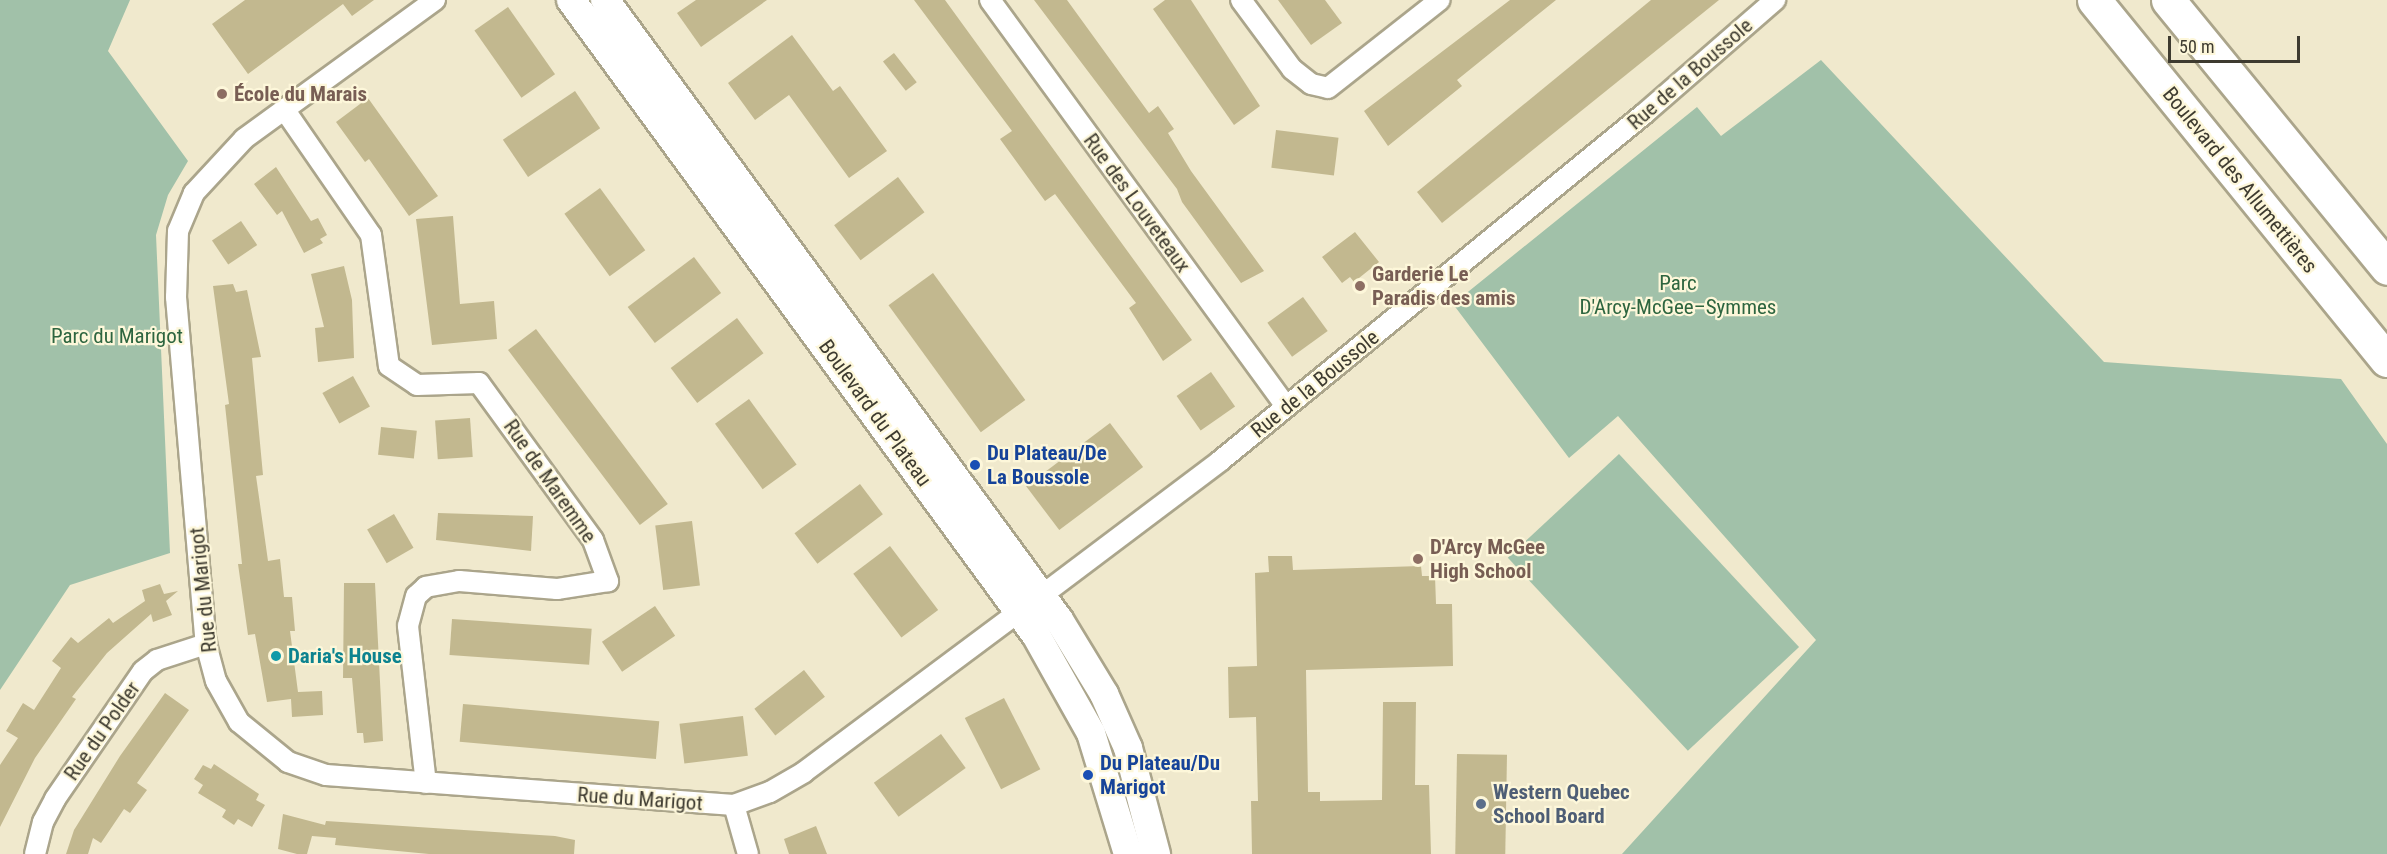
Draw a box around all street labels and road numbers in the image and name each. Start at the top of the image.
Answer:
street label: Rue de la Boussole [1622,13,1758,135]
street label: Boulevard des Allumettières [2157,82,2323,278]
street label: Rue des Louveteaux [1078,129,1196,277]
street label: Rue de la Boussole [1246,325,1384,443]
street label: Boulevard du Plateau [813,335,937,491]
street label: Rue de Maremme [498,415,602,547]
street label: Rue du Marigot [184,526,222,654]
street label: Rue du Polder [59,677,145,785]
street label: Rue du Marigot [576,782,704,816]

